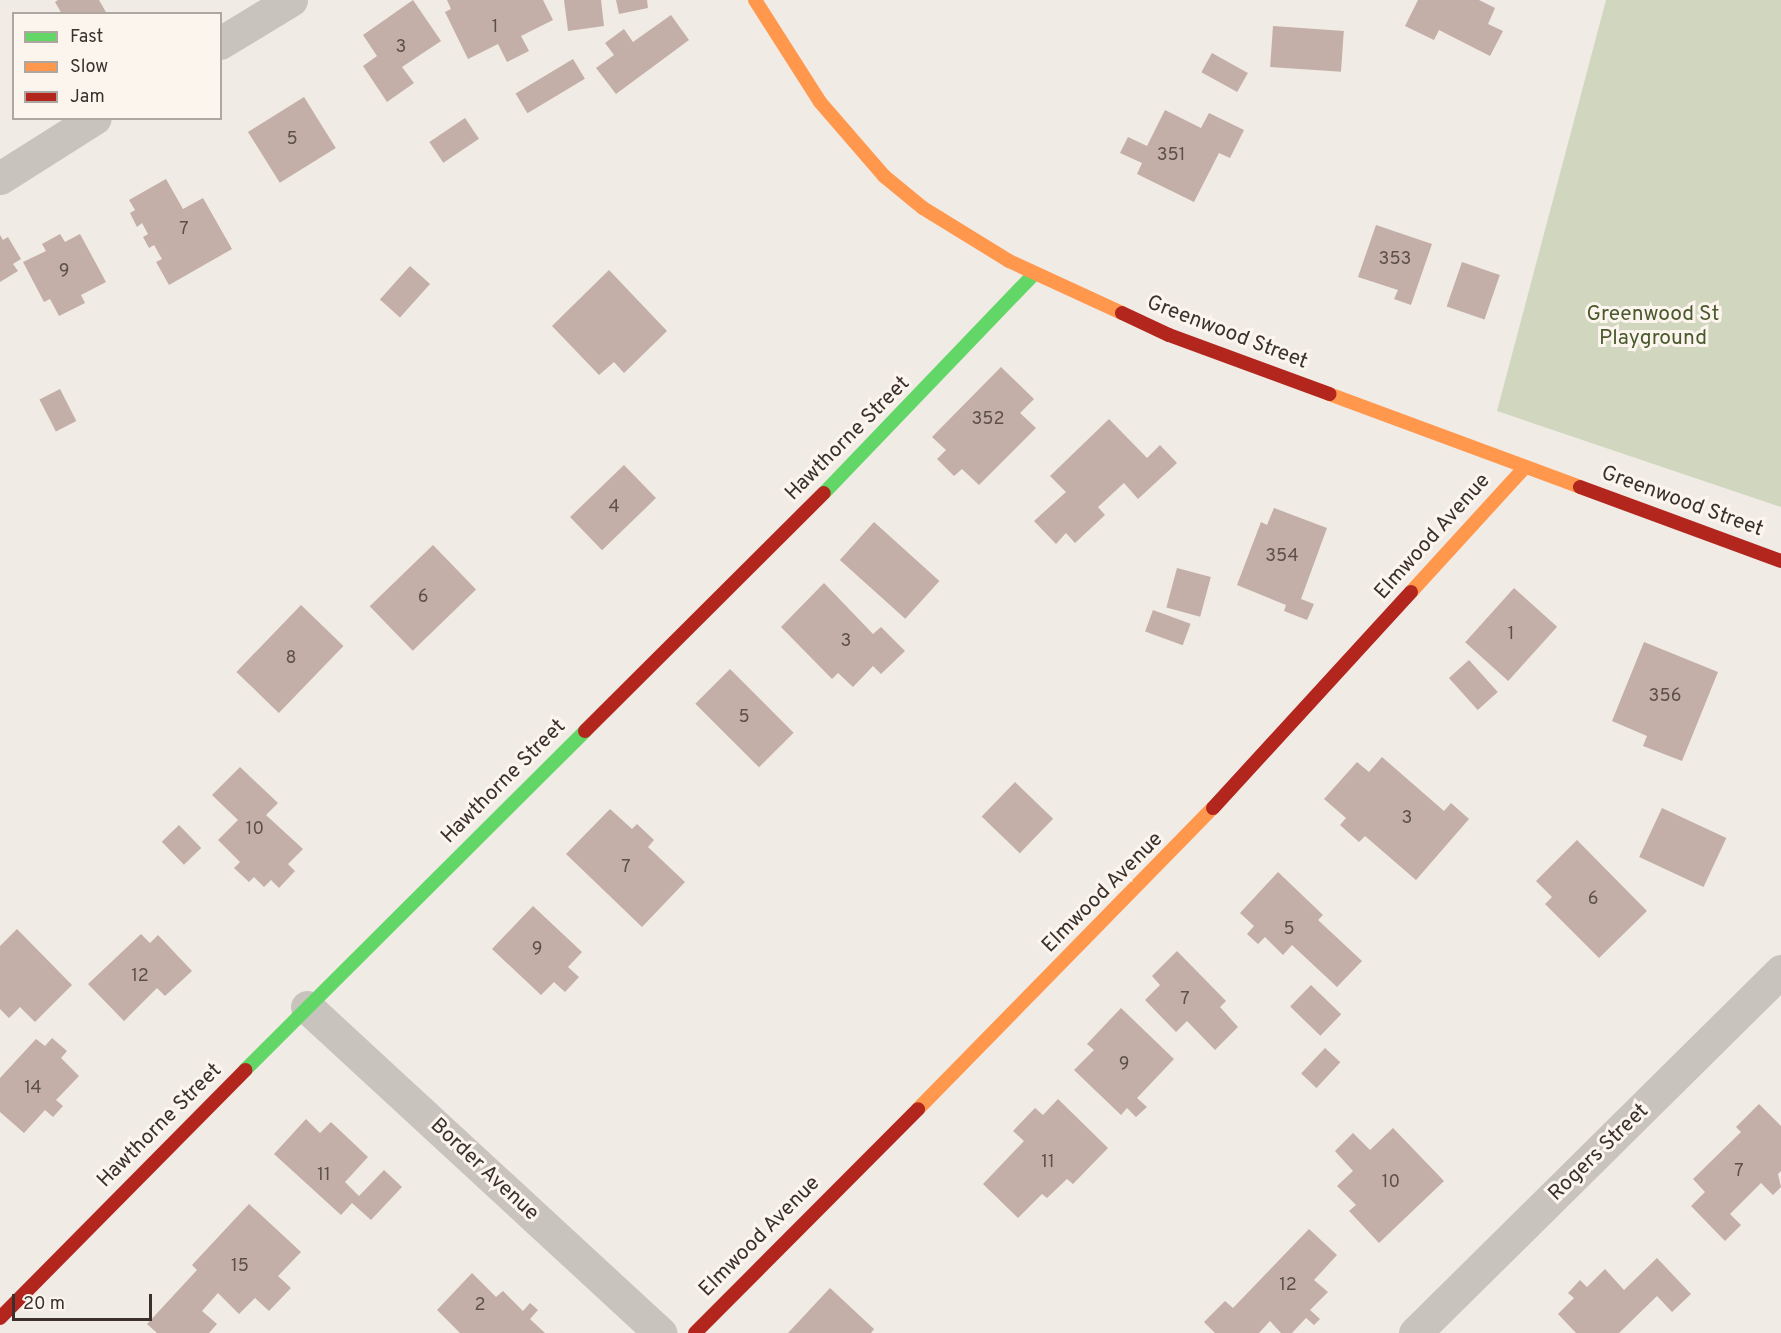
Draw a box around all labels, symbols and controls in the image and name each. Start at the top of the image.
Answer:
legend [12,12,222,120]
house number: 1 [492,17,498,39]
text: Fast [70,26,103,49]
house number: 3 [396,37,406,59]
text: Slow [70,56,108,79]
text: Jam [70,86,105,109]
house number: 5 [286,129,298,151]
house number: 351 [1157,145,1185,167]
house number: 7 [179,219,189,241]
house number: 353 [1379,249,1411,271]
house number: 9 [59,261,69,283]
street label: Greenwood Street [1143,291,1311,375]
park label: Greenwood St Playground [1587,302,1719,352]
street label: Hawthorne Street [781,372,915,506]
house number: 352 [972,409,1004,431]
street label: Greenwood Street [1598,461,1766,543]
street label: Elmwood Avenue [1370,469,1496,605]
house number: 4 [608,497,620,519]
house number: 354 [1265,546,1299,568]
house number: 6 [418,587,428,609]
house number: 1 [1508,624,1514,646]
house number: 3 [841,631,851,653]
house number: 8 [286,648,296,670]
house number: 356 [1649,686,1681,708]
house number: 5 [738,707,750,729]
street label: Hawthorne Street [437,715,571,849]
house number: 3 [1402,808,1412,830]
house number: 10 [246,819,264,841]
street label: Elmwood Avenue [1037,827,1169,959]
house number: 7 [621,857,631,879]
house number: 6 [1588,889,1598,911]
house number: 5 [1283,919,1295,941]
house number: 9 [532,939,542,961]
house number: 12 [131,966,149,988]
house number: 7 [1180,989,1190,1011]
house number: 9 [1119,1054,1129,1076]
street label: Hawthorne Street [93,1059,227,1193]
house number: 14 [24,1078,42,1100]
street label: Rogers Street [1544,1099,1654,1207]
street label: Border Avenue [424,1113,544,1227]
house number: 11 [1041,1152,1055,1174]
house number: 7 [1734,1161,1744,1183]
house number: 11 [317,1165,331,1187]
street label: Elmwood Avenue [694,1171,826,1303]
house number: 10 [1382,1172,1400,1194]
house number: 15 [231,1256,249,1278]
house number: 12 [1279,1275,1297,1297]
scale bar [15,1282,154,1320]
text: 20 m [23,1293,65,1316]
house number: 2 [474,1295,486,1317]

